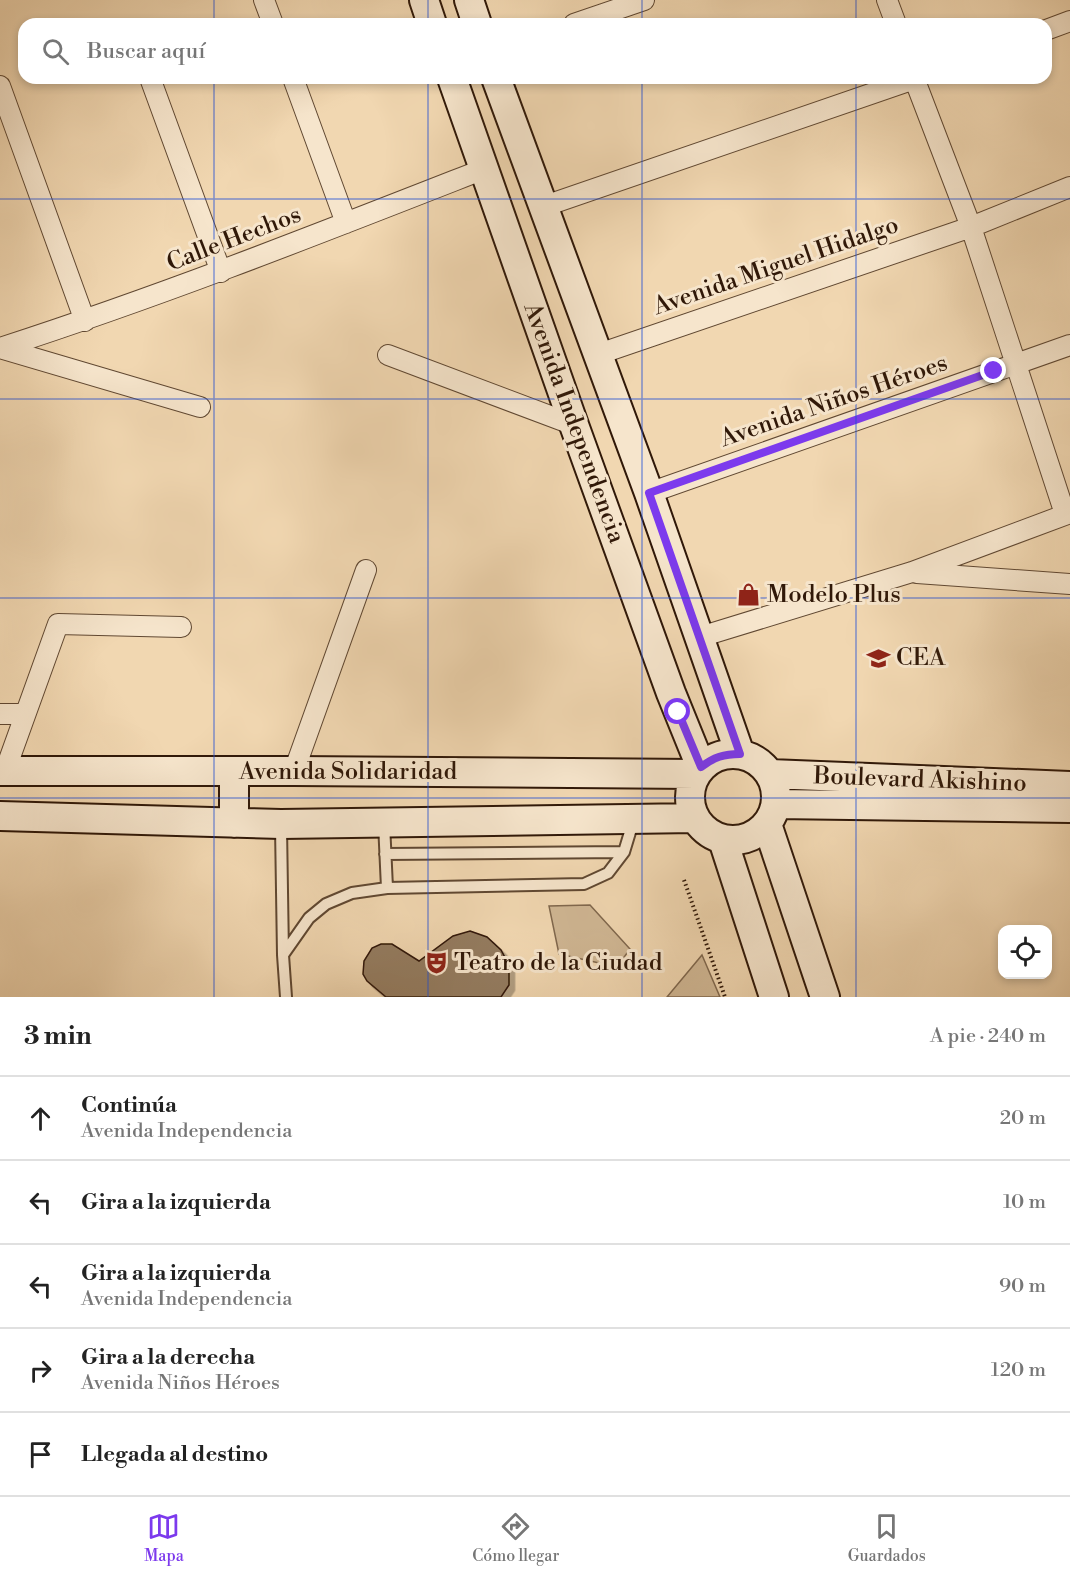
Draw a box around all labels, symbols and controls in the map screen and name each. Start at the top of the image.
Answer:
search box [18,18,1052,84]
icon: search [39,35,72,68]
text: Buscar aquí [87,38,205,65]
street label: Calle Hechos [163,200,305,278]
street label: Avenida Miguel Hidalgo [649,210,903,322]
street label: Avenida Independencia [516,298,632,548]
street label: Avenida Niños Héroes [715,348,952,454]
route end [980,357,1006,383]
place label: Modelo Plus [767,580,901,610]
shop icon: Modelo Plus [736,582,762,608]
place label: CEA [896,643,946,673]
school or university icon: CEA [865,645,891,671]
route start [664,698,690,724]
street label: Avenida Solidaridad [238,757,457,787]
street label: Boulevard Akishino [812,761,1027,799]
map controls [998,925,1052,979]
button: locate [998,925,1052,979]
place label: Teatro de la Ciudad [454,948,663,978]
theatre icon: Teatro de la Ciudad [423,950,449,976]
text: 3 min [24,1020,92,1052]
text: A pie · 240 m [930,1024,1046,1049]
text: Continúa [81,1092,177,1119]
icon: ahead [24,1102,57,1135]
text: 20 m [1000,1106,1046,1131]
text: Avenida Independencia [81,1119,292,1144]
icon: left [24,1186,57,1219]
text: Gira a la izquierda [81,1189,271,1216]
text: 10 m [1003,1190,1046,1215]
text: Gira a la izquierda [81,1260,271,1287]
icon: left [24,1270,57,1303]
text: 90 m [999,1274,1046,1299]
text: Avenida Independencia [81,1287,292,1312]
text: Gira a la derecha [81,1344,255,1371]
icon: right [24,1354,57,1387]
text: 120 m [991,1358,1046,1383]
text: Avenida Niños Héroes [81,1371,280,1396]
icon: arrive [24,1438,57,1471]
text: Llegada al destino [81,1441,268,1468]
tab: Mapa [144,1510,184,1566]
tab: Cómo llegar [472,1510,559,1566]
tab: Guardados [848,1510,926,1566]

